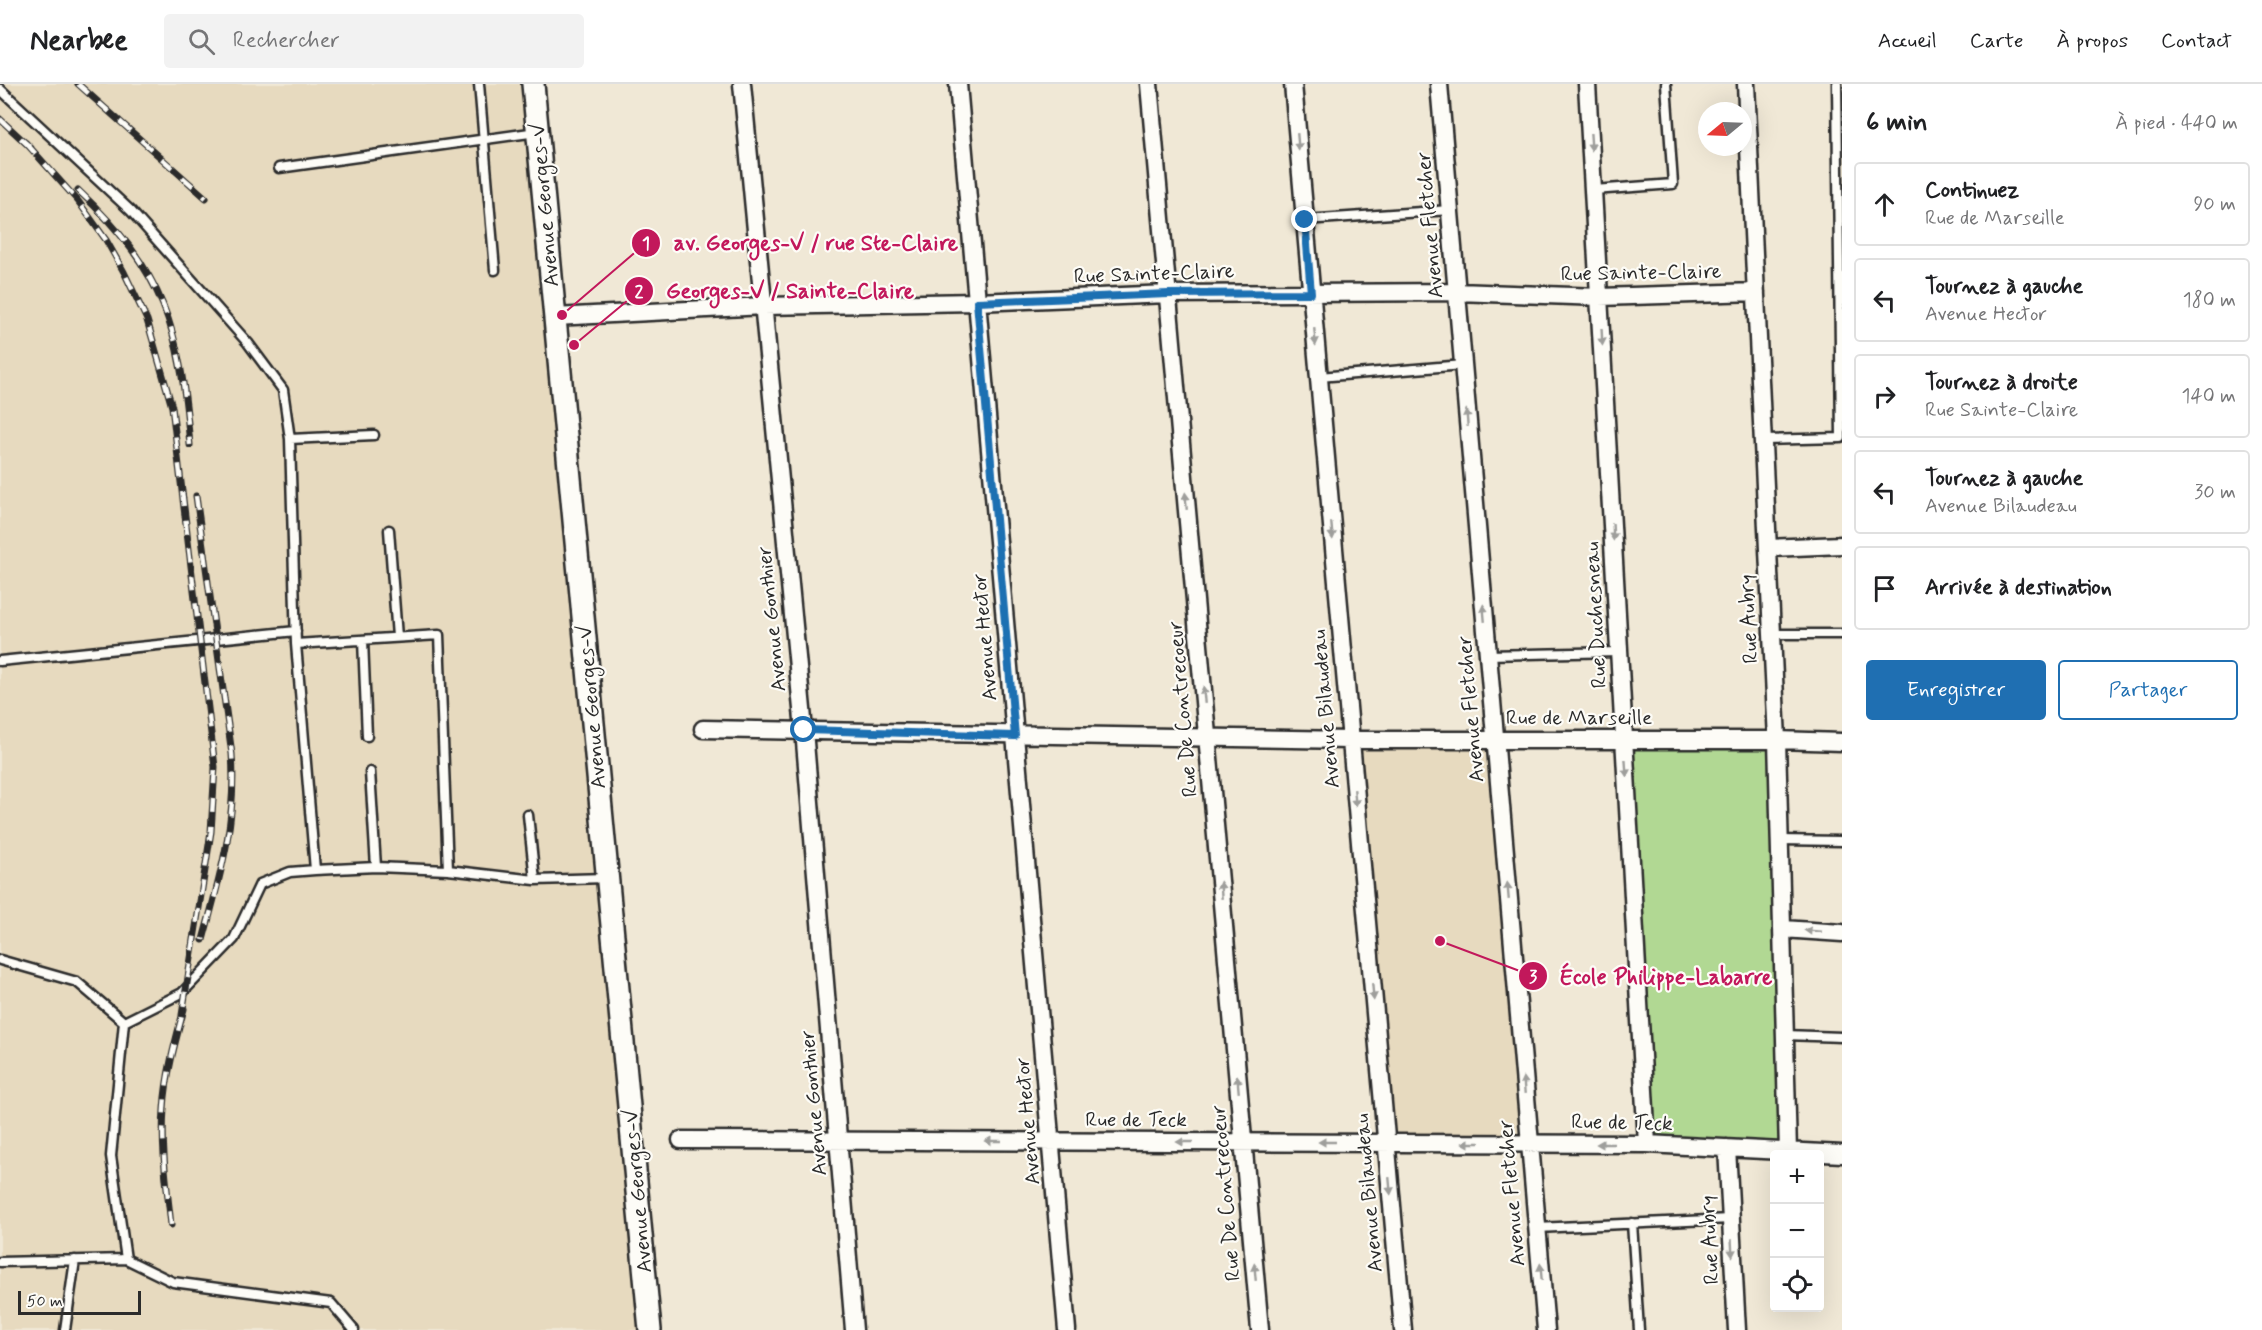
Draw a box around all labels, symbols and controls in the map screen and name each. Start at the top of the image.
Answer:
search box [164,14,584,68]
text: Nearbee [30,23,128,60]
icon: search [185,25,218,58]
text: Rechercher [233,27,340,55]
text: Accueil [1878,27,1937,55]
text: Carte [1970,27,2024,55]
text: À propos [2057,27,2128,55]
text: Contact [2161,27,2232,55]
north arrow [1698,102,1752,156]
text: 6 min [1866,106,1928,140]
text: À pied · 440 m [2115,110,2238,137]
street label: Avenue Georges-V [524,121,567,288]
one-way arrow [1293,133,1303,152]
one-way arrow [1586,133,1595,152]
street label: Avenue Fletcher [1410,150,1450,300]
text: Continuez [1925,177,2019,205]
icon: ahead [1868,188,1901,221]
text: 90 m [2193,191,2236,218]
text: Rue de Marseille [1925,205,2065,232]
route end [1291,206,1317,232]
callout: av. Georges-V / rue Ste-Claire [631,223,970,263]
text: av. Georges-V / rue Ste-Claire [674,230,959,261]
text: 1 [642,232,650,256]
street label: Rue Sainte-Claire [1073,257,1235,291]
street label: Rue Sainte-Claire [1560,258,1722,288]
callout: Georges-V / Sainte-Claire [624,271,926,311]
text: Tournez à gauche [1925,273,2083,301]
text: Georges-V / Sainte-Claire [666,278,915,309]
text: 2 [635,280,644,304]
icon: left [1868,284,1901,317]
text: 180 m [2183,287,2236,314]
text: Avenue Hector [1925,301,2047,328]
one-way arrow [1310,327,1320,346]
one-way arrow [1598,328,1607,347]
text: Tournez à droite [1925,369,2078,397]
icon: right [1868,380,1901,413]
text: 140 m [2182,383,2236,410]
text: Rue Sainte-Claire [1925,397,2078,424]
one-way arrow [1463,409,1472,428]
text: Tournez à gauche [1925,465,2083,493]
icon: left [1868,476,1901,509]
text: 30 m [2194,479,2236,506]
one-way arrow [1181,492,1191,511]
text: Avenue Bilaudeau [1925,493,2077,520]
one-way arrow [1327,521,1337,540]
one-way arrow [1608,522,1617,541]
street label: Rue Duchesneau [1578,541,1614,689]
street label: Avenue Gonthier [750,544,794,693]
street label: Avenue Hector [965,572,1005,702]
icon: arrive [1868,572,1901,605]
street label: Rue Aubry [1733,574,1765,664]
text: Arrivée à destination [1925,574,2112,602]
one-way arrow [1479,603,1489,622]
street label: Rue De Contrecoeur [1161,619,1205,798]
street label: Avenue Georges-V [571,623,614,790]
street label: Avenue Bilaudeau [1305,628,1347,789]
street label: Avenue Fletcher [1451,634,1491,784]
button: Enregistrer [1866,660,2046,720]
button: Partager [2058,660,2238,720]
one-way arrow [1199,686,1209,705]
street label: Rue de Marseille [1506,704,1652,732]
route start [790,716,816,742]
one-way arrow [1621,759,1630,778]
one-way arrow [1351,789,1360,808]
one-way arrow [1216,880,1226,899]
one-way arrow [1503,881,1513,900]
one-way arrow [1803,926,1822,936]
callout: École Philippe-Labarre [1518,956,1784,996]
text: École Philippe-Labarre [1560,962,1773,992]
text: 3 [1529,965,1538,989]
one-way arrow [1368,983,1377,1002]
street label: Avenue Gonthier [794,1029,834,1177]
street label: Avenue Hector [1008,1056,1048,1186]
one-way arrow [1233,1074,1243,1093]
one-way arrow [1519,1075,1529,1094]
street label: Rue De Contrecoeur [1204,1103,1248,1282]
street label: Rue de Teck [1085,1106,1187,1134]
street label: Avenue Georges-V [617,1107,660,1274]
street label: Rue de Teck [1571,1108,1673,1138]
street label: Avenue Bilaudeau [1348,1112,1390,1273]
street label: Avenue Fletcher [1492,1118,1532,1268]
one-way arrow [983,1136,1002,1146]
one-way arrow [1175,1137,1194,1147]
one-way arrow [1318,1137,1337,1147]
one-way arrow [1461,1138,1480,1148]
one-way arrow [1596,1139,1615,1149]
map controls [1770,1150,1824,1312]
button: + [1770,1150,1824,1204]
one-way arrow [1385,1177,1395,1196]
street label: Rue Aubry [1694,1195,1726,1285]
button: − [1770,1204,1824,1258]
one-way arrow [1728,1239,1737,1258]
button: locate [1770,1258,1824,1312]
one-way arrow [1250,1262,1260,1281]
one-way arrow [1536,1262,1546,1281]
scale bar [18,1288,141,1316]
text: 50 m [27,1291,63,1312]

